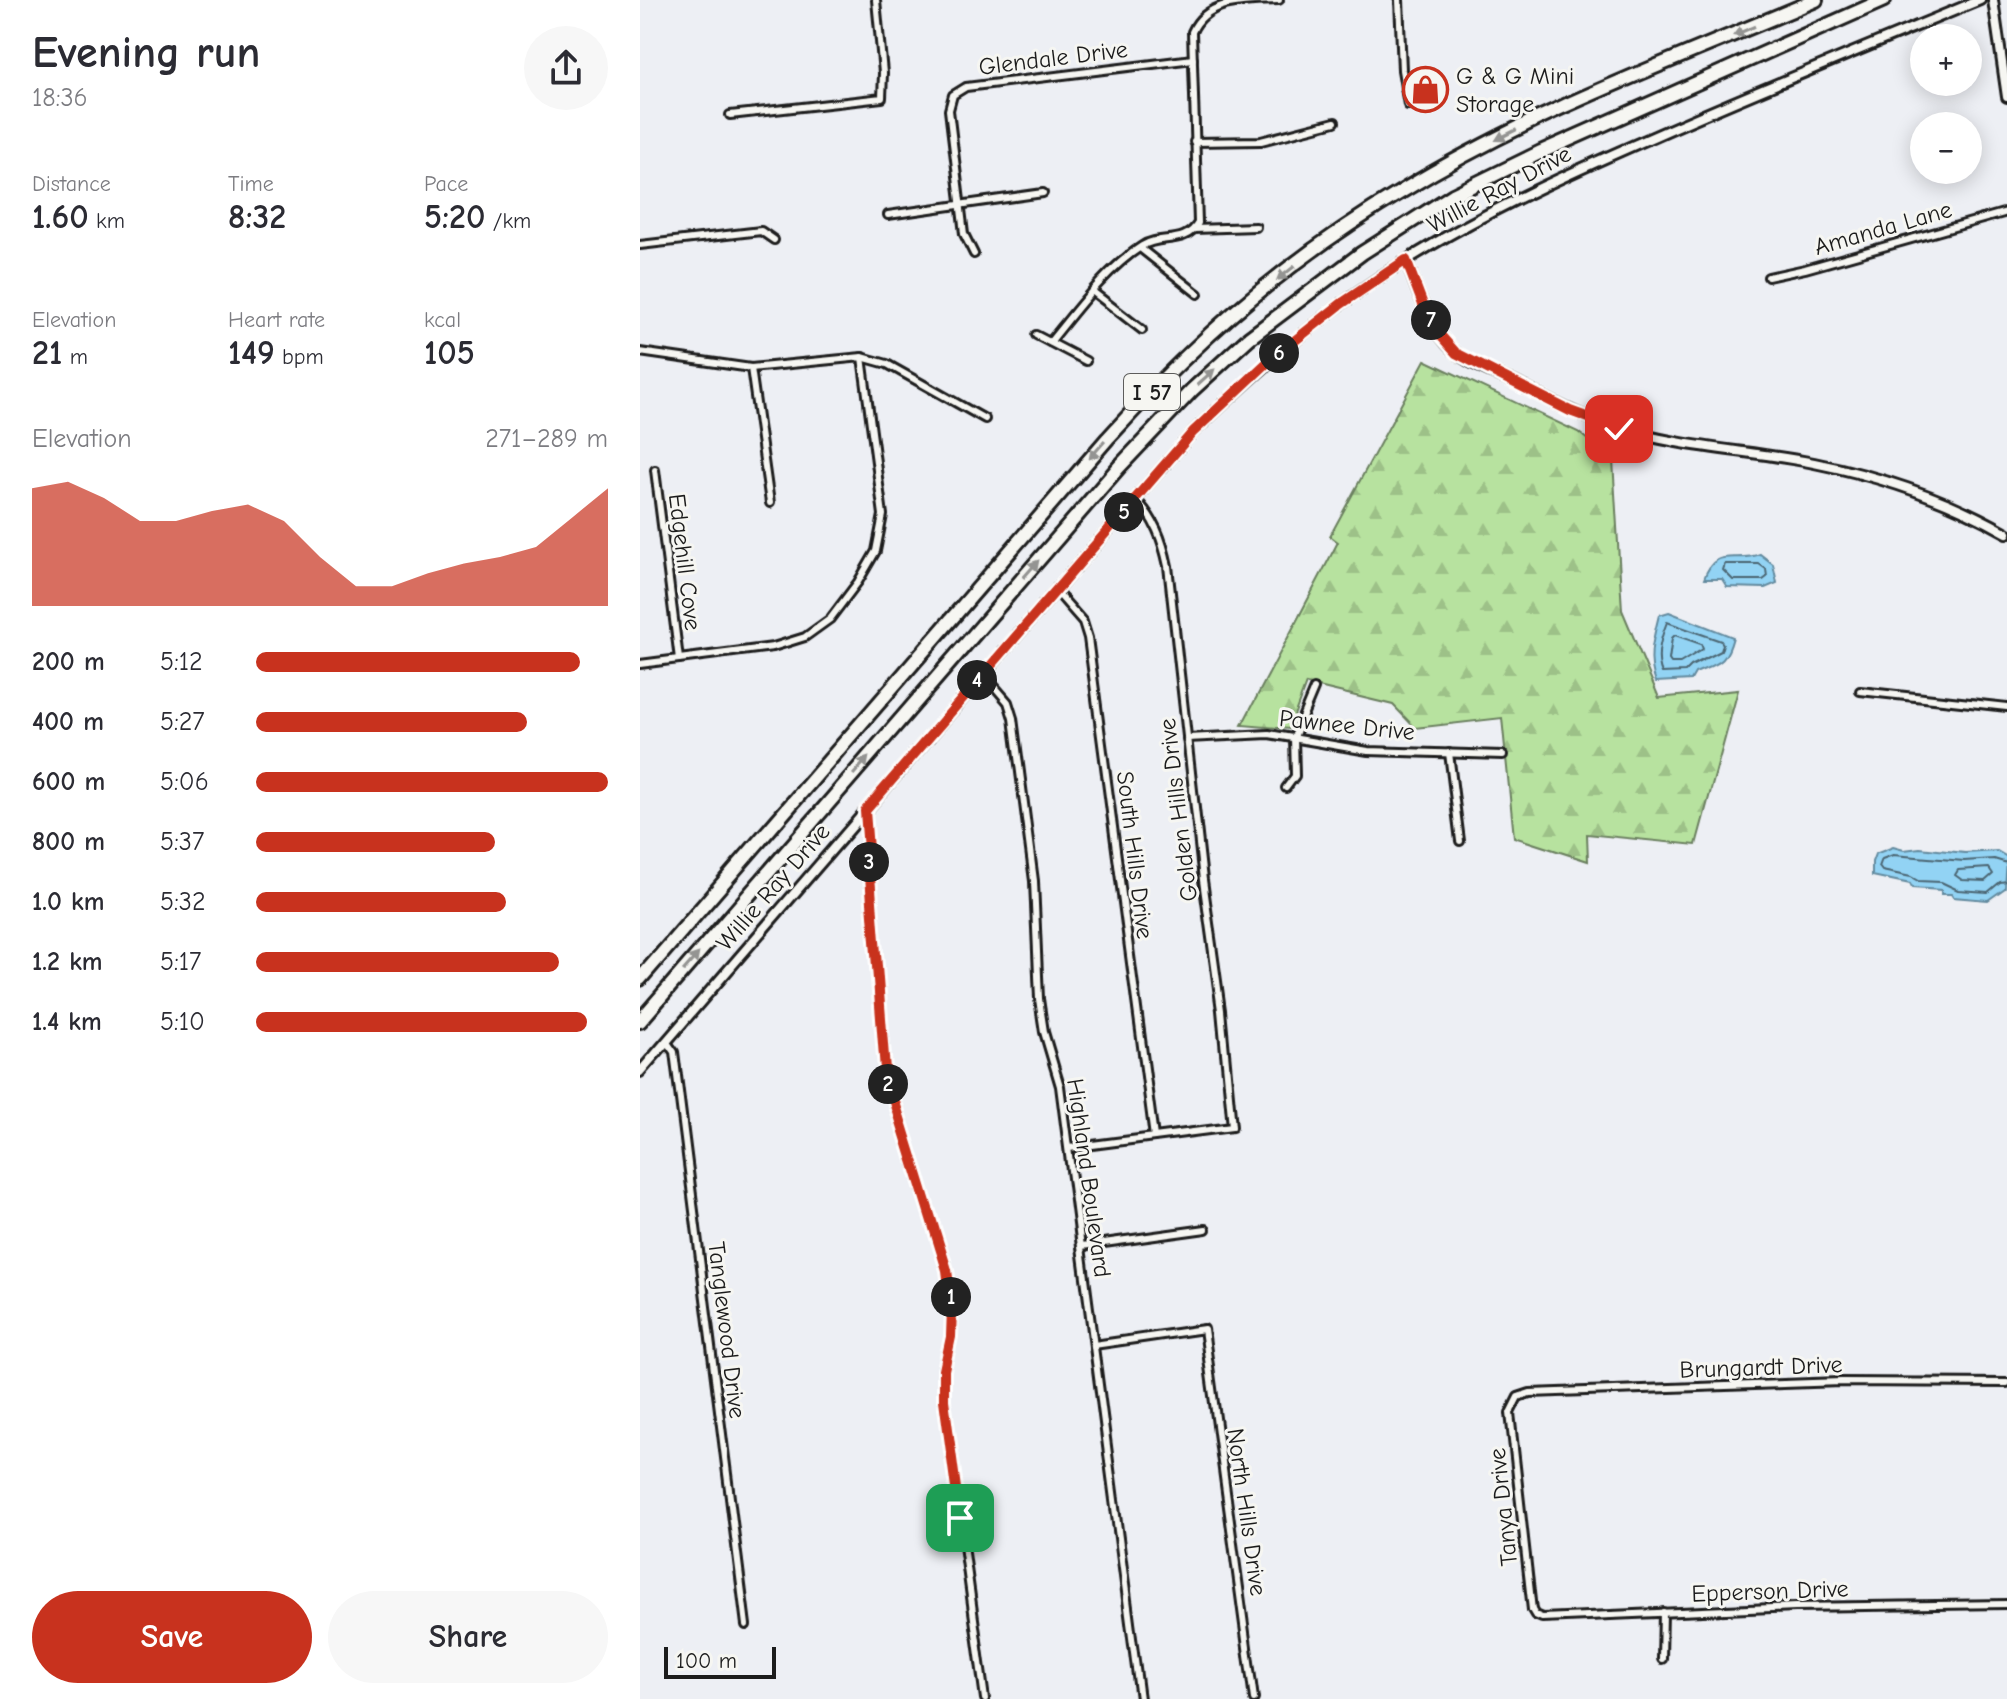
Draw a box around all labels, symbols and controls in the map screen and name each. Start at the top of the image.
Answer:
one-way arrow [1732,24,1756,37]
map controls [1910,24,1982,184]
button: + [1910,24,1982,96]
button: share [524,26,608,110]
text: Evening run [32,27,260,78]
street label: Glendale Drive [977,35,1129,81]
place label: G & G Mini Storage [1456,62,1574,118]
shop icon: G & G Mini Storage [1401,66,1449,114]
text: 18:36 [32,83,88,113]
button: − [1910,112,1982,184]
one-way arrow [1494,128,1517,141]
street label: Willie Ray Drive [1422,139,1576,239]
text: Distance [32,171,111,197]
text: Time [228,171,274,197]
text: Pace [424,171,468,197]
street label: Amanda Lane [1811,195,1955,261]
text: 1.60 [32,197,89,237]
text: 8:32 [228,197,286,237]
text: 5:20 [424,197,485,237]
text: km [89,208,125,234]
text: /km [485,208,531,234]
one-way arrow [1276,264,1296,280]
pin: 7 [1411,300,1451,340]
text: Elevation [32,307,116,333]
text: Heart rate [228,307,325,333]
text: kcal [424,307,461,333]
text: 7 [1426,307,1436,333]
text: 21 [32,333,62,373]
text: 149 [228,333,275,373]
text: 105 [424,333,475,373]
pin: 6 [1259,333,1299,373]
text: 6 [1273,340,1285,366]
text: m [62,344,88,370]
text: bpm [275,344,324,370]
one-way arrow [1197,369,1216,387]
road number: I 57 [1124,374,1180,410]
pin [1585,395,1653,463]
icon: check [1597,407,1641,451]
text: Elevation [32,424,132,454]
text: 271–289 m [485,424,608,454]
one-way arrow [1089,440,1106,460]
street label: Edgehill Cove [663,492,707,632]
pin: 5 [1104,492,1144,532]
text: 5 [1118,499,1130,525]
one-way arrow [1022,559,1039,579]
text: 200 m [32,647,105,677]
text: 5:12 [160,647,203,677]
pin: 4 [957,660,997,700]
text: 4 [972,667,982,693]
street label: Pawnee Drive [1278,704,1416,746]
text: 400 m [32,707,104,737]
text: 5:27 [160,707,205,737]
street label: Golden Hills Drive [1153,717,1203,903]
one-way arrow [852,756,869,776]
text: 600 m [32,767,105,797]
text: 5:06 [160,767,209,797]
street label: South Hills Drive [1111,769,1159,941]
street label: Willie Ray Drive [710,818,836,956]
text: 800 m [32,827,105,857]
text: 5:37 [160,827,204,857]
pin: 3 [849,842,889,882]
text: 3 [864,849,874,875]
text: 1.0 km [32,887,104,917]
text: 5:32 [160,887,206,917]
text: 1.2 km [32,947,103,977]
text: 5:17 [160,947,201,977]
one-way arrow [682,953,699,973]
text: 1.4 km [32,1007,102,1037]
text: 5:10 [160,1007,205,1037]
pin: 2 [868,1064,908,1104]
text: 2 [883,1071,893,1097]
street label: Highland Boulevard [1061,1077,1117,1279]
street label: Tanglewood Drive [702,1240,752,1420]
pin: 1 [931,1277,971,1317]
text: 1 [947,1284,955,1310]
street label: Brungardt Drive [1679,1350,1843,1384]
street label: North Hills Drive [1221,1427,1273,1597]
street label: Tanya Drive [1483,1447,1523,1567]
pin [926,1484,994,1552]
icon: arrive [938,1496,982,1540]
street label: Epperson Drive [1691,1574,1849,1608]
button: Save [32,1591,312,1683]
button: Share [328,1591,608,1683]
scale bar [664,1643,776,1679]
text: 100 m [676,1648,737,1674]

